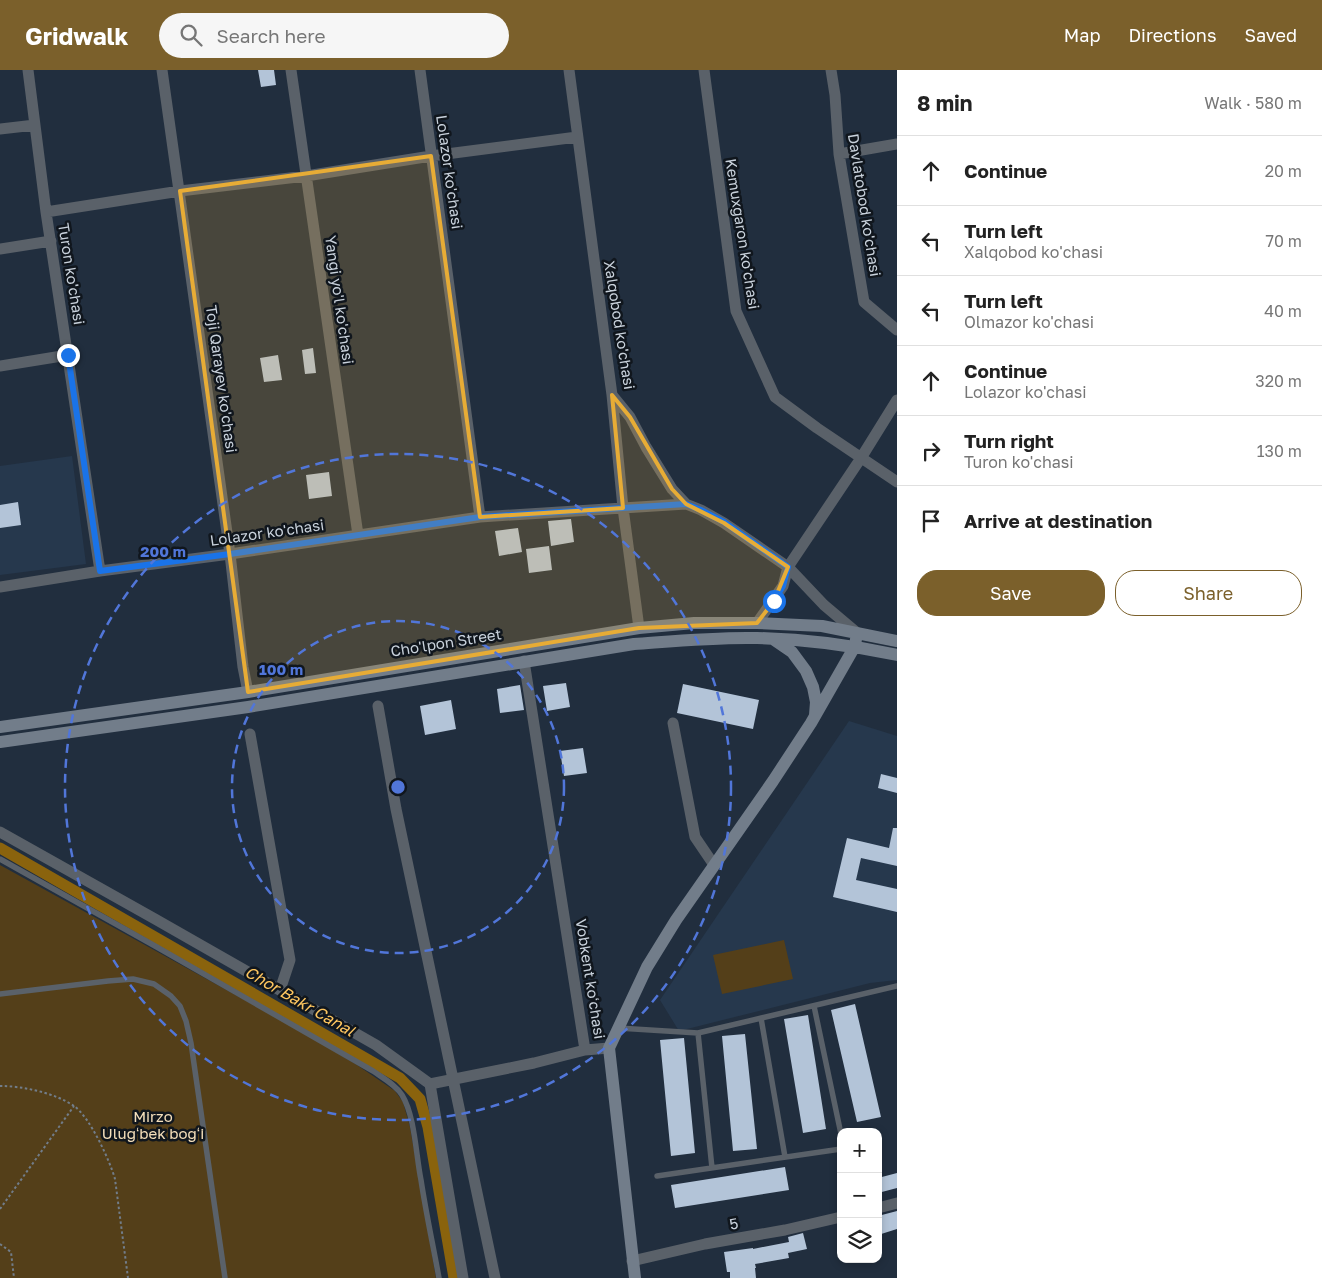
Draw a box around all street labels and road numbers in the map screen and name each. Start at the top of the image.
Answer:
street label: Lolazor ko'chasi [433,114,467,230]
street label: Davlatobod ko'chasi [845,132,885,278]
street label: Kemuxgaron ko'chasi [722,157,764,311]
street label: Turon ko'chasi [55,222,89,326]
street label: Yangi yo'l ko'chasi [322,234,358,365]
street label: Xalqobod ko'chasi [601,259,639,391]
street label: Toji Qarayev ko'chasi [203,304,241,454]
street label: Lolazor ko'chasi [209,515,325,549]
street label: Cho'lpon Street [389,624,503,660]
street label: Vobkent koʻchasi [573,917,609,1040]
street label: 5 [728,1213,740,1233]

